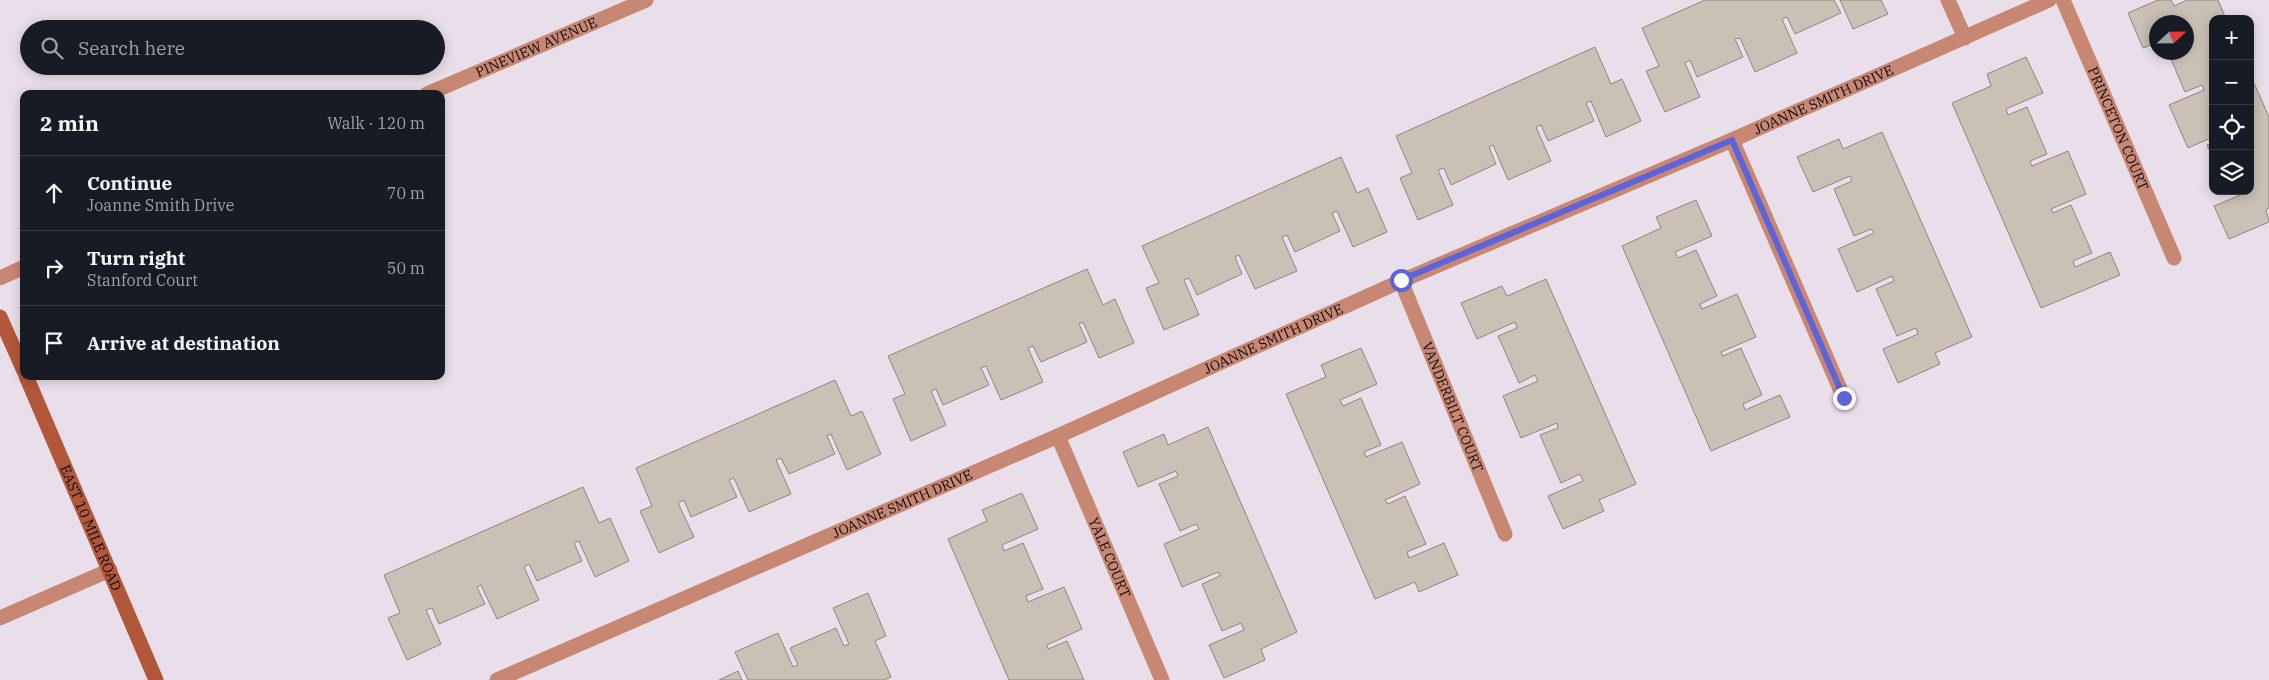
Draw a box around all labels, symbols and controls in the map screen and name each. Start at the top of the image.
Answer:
street label: PINEVIEW AVENUE [473,13,600,81]
north arrow [2149,15,2194,60]
map controls [2209,15,2254,195]
button: + [2209,15,2254,60]
search box [20,20,445,75]
icon: search [38,34,66,62]
text: Search here [78,36,185,60]
button: − [2209,60,2254,105]
street label: JOANNE SMITH DRIVE [1751,61,1896,138]
street label: PRINCETON COURT [2084,64,2153,193]
button: locate [2209,105,2254,150]
text: 2 min [40,109,99,137]
text: Walk · 120 m [327,113,425,133]
button: layers [2209,150,2254,195]
text: Continue [87,171,172,195]
icon: ahead [40,179,68,207]
text: 70 m [387,183,425,203]
text: Joanne Smith Drive [87,195,234,215]
text: Turn right [87,246,185,270]
icon: right [40,254,68,282]
text: 50 m [387,258,425,278]
route start [1390,269,1413,292]
text: Stanford Court [87,270,198,290]
street label: JOANNE SMITH DRIVE [1201,299,1346,378]
icon: arrive [40,329,68,357]
text: Arrive at destination [87,331,280,355]
street label: VANDERBILT COURT [1418,339,1487,474]
route end [1833,387,1856,410]
street label: EAST 10 MILE ROAD [56,462,126,594]
street label: JOANNE SMITH DRIVE [830,465,975,542]
street label: YALE COURT [1085,514,1135,600]

